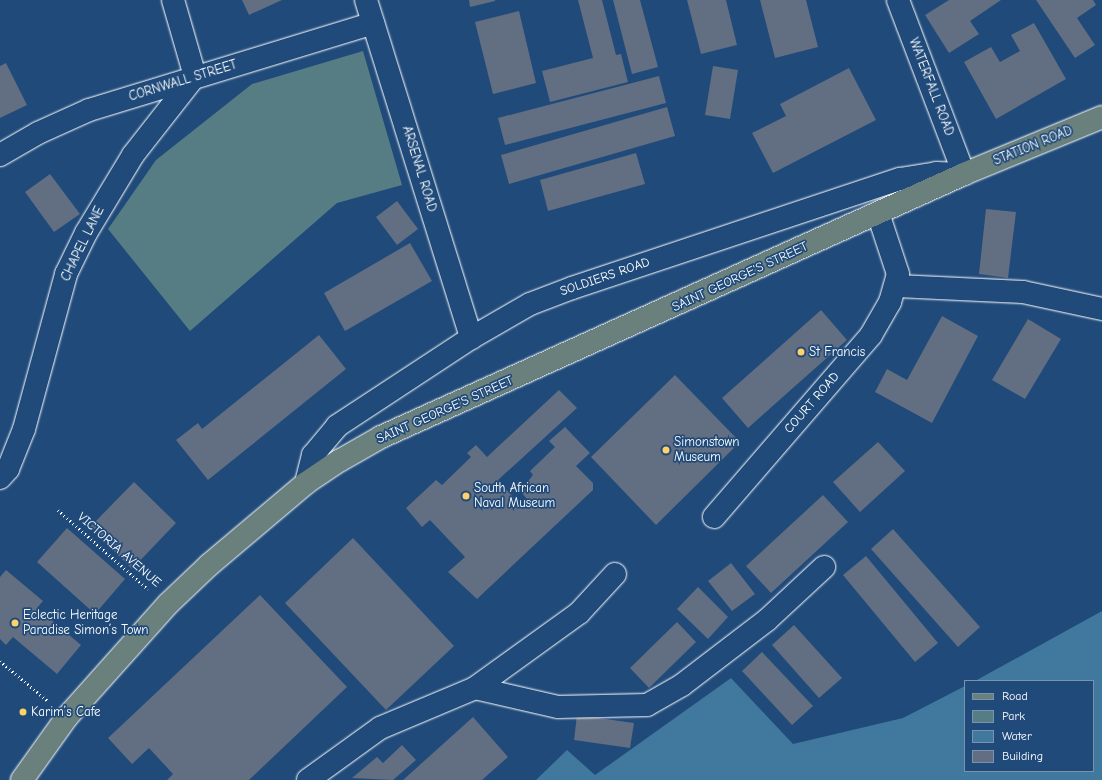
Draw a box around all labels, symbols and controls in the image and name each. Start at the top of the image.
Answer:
street label: WATERFALL ROAD [905,36,957,138]
street label: CORNWALL STREET [127,57,239,105]
street label: STATION ROAD [991,123,1075,169]
street label: ARSENAL ROAD [399,124,439,214]
street label: CHAPEL LANE [58,204,108,284]
street label: SAINT GEORGE'S STREET [670,239,810,315]
street label: SOLDIERS ROAD [558,254,652,300]
place label: St Francis [809,344,865,360]
marker: St Francis [796,347,806,357]
street label: COURT ROAD [781,369,843,437]
street label: SAINT GEORGE'S STREET [374,373,516,447]
place label: Simonstown Museum [674,435,739,466]
marker: Simonstown Museum [661,445,671,455]
place label: South African Naval Museum [474,481,555,512]
marker: South African Naval Museum [461,491,471,501]
street label: VICTORIA AVENUE [74,509,164,591]
place label: Eclectic Heritage Paradise Simon’s Town [23,608,149,639]
marker: Eclectic Heritage Paradise Simon’s Town [10,618,20,628]
legend [964,680,1094,772]
text: Road [1002,689,1028,703]
place label: Karim’s Cafe [31,704,101,720]
marker: Karim’s Cafe [18,707,28,717]
text: Park [1002,709,1025,723]
text: Water [1002,729,1032,743]
text: Building [1002,749,1043,763]

